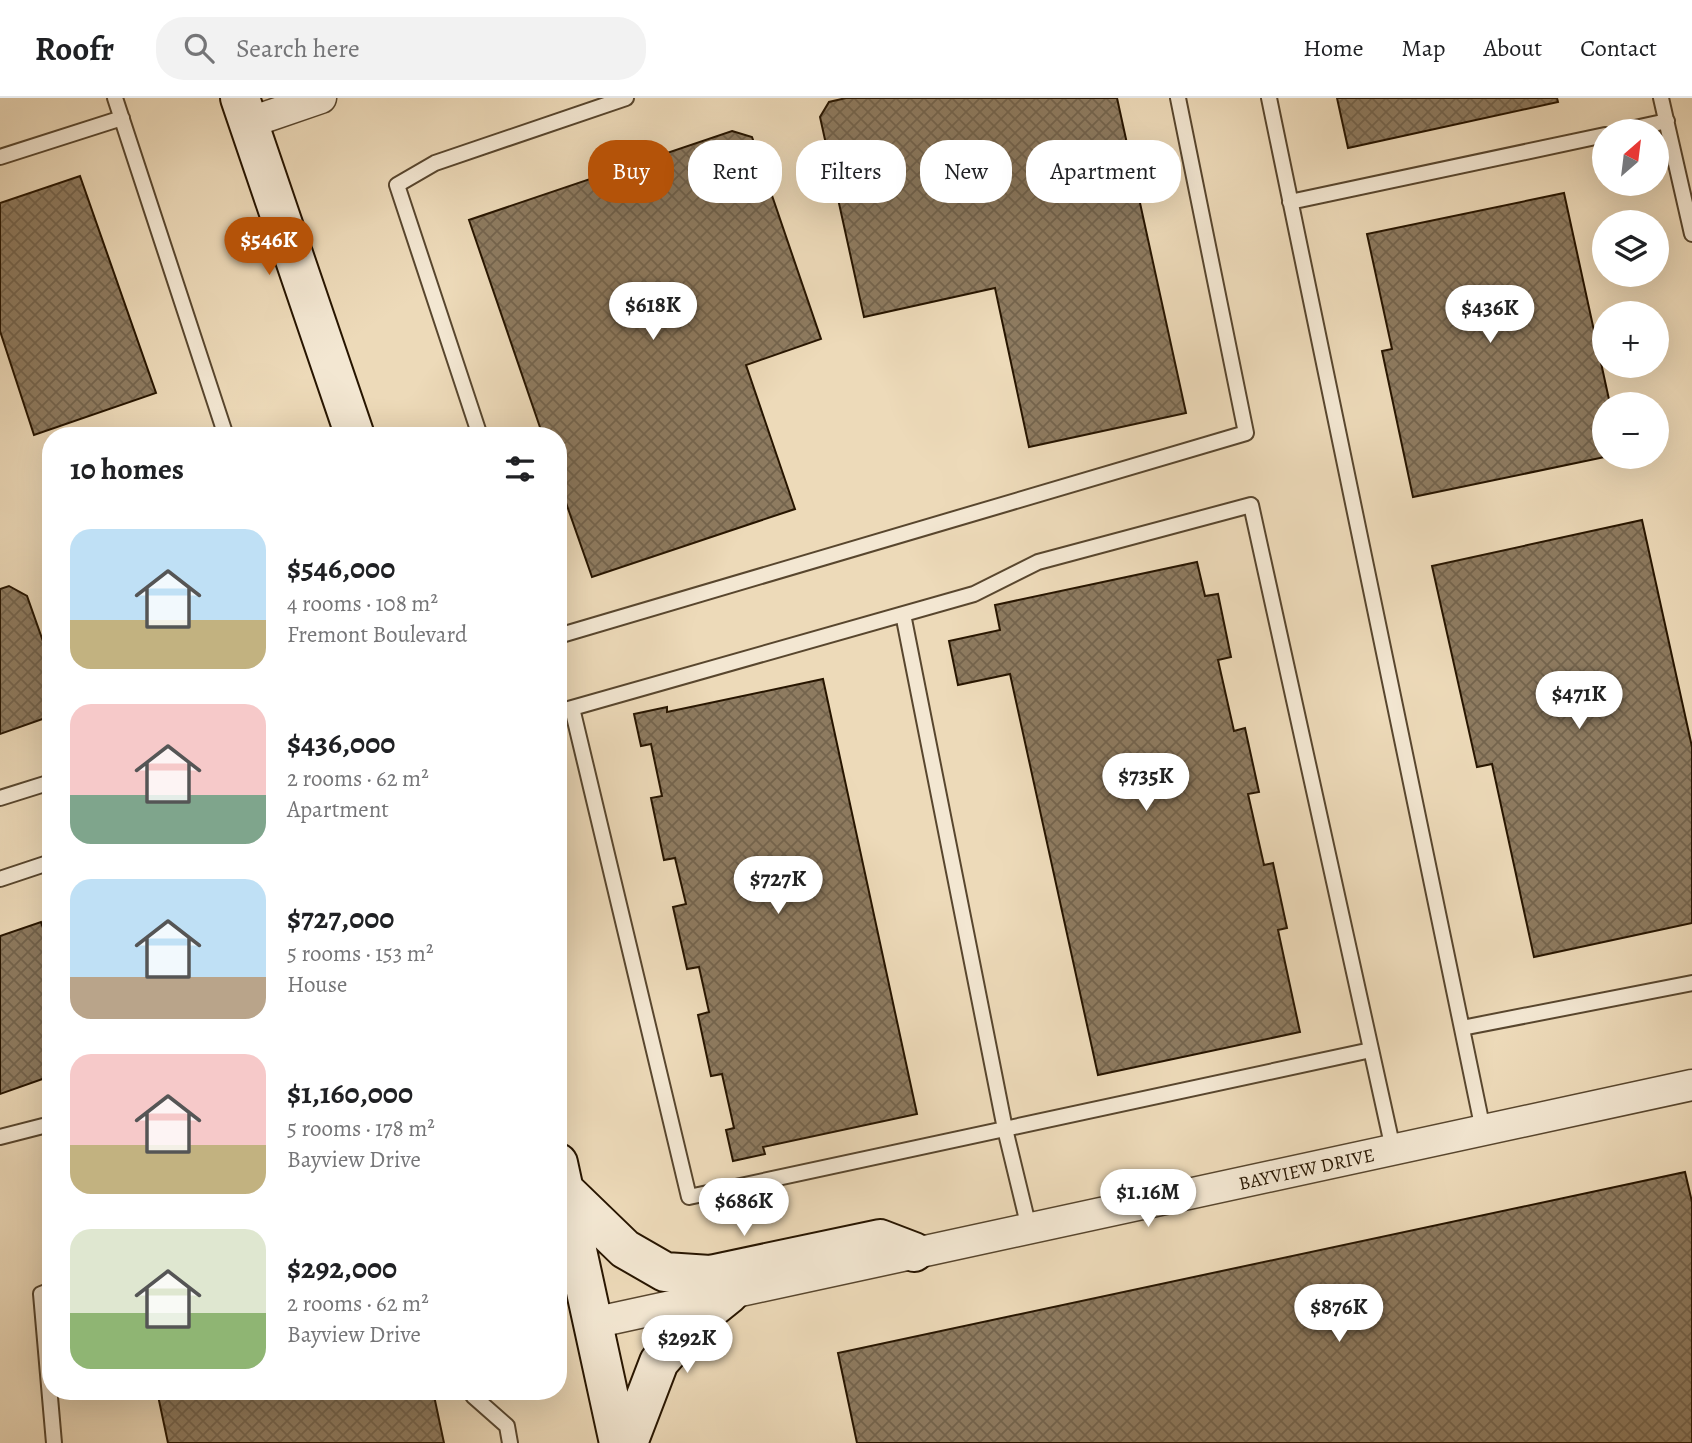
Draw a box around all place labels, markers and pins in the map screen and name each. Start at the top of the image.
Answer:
pin: $546K [220,218,318,277]
pin: $618K [604,282,702,342]
pin: $436K [1441,286,1539,345]
pin: $471K [1530,672,1628,731]
pin: $735K [1097,754,1195,813]
pin: $727K [729,856,827,916]
pin: $1.16M [1091,1170,1205,1229]
pin: $686K [695,1178,793,1238]
pin: $876K [1290,1284,1388,1344]
pin: $292K [638,1316,736,1375]

